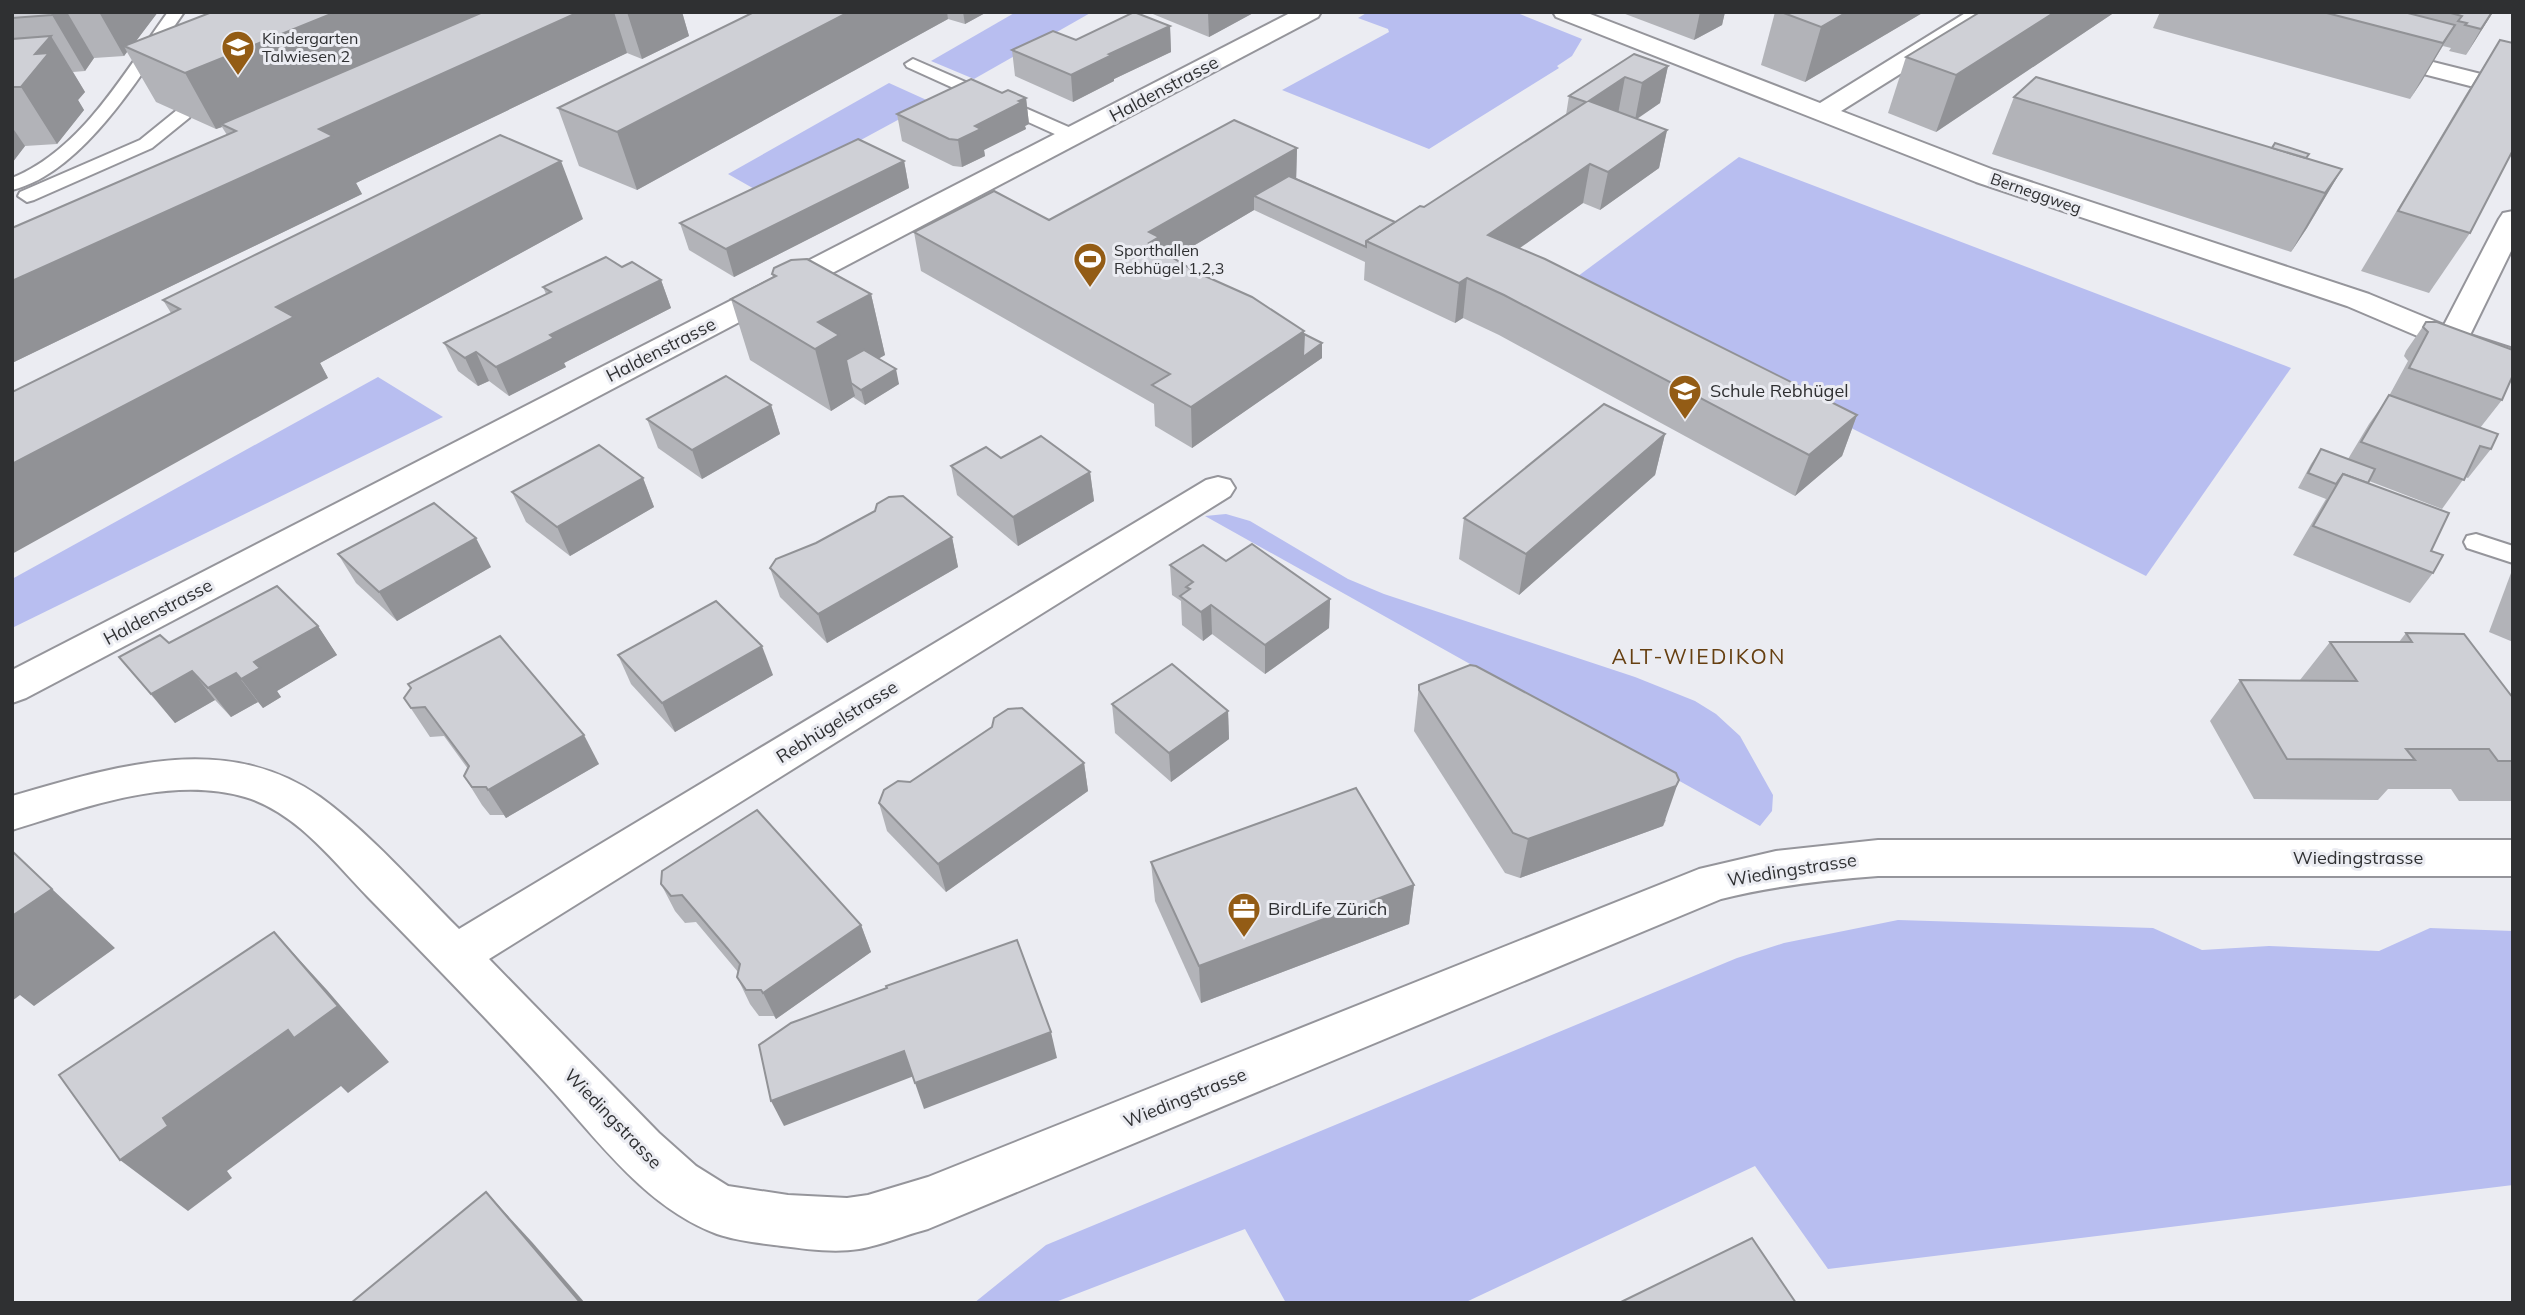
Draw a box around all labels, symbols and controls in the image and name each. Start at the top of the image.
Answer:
school or university icon: Kindergarten Talwiesen 2 [219,28,257,77]
place label: Kindergarten Talwiesen 2 [262,28,358,66]
street label: Haldenstrasse [1105,50,1222,127]
street label: Berneggweg [1988,168,2084,218]
sports icon: Sporthallen Rebhügel 1,2,3 [1071,240,1109,289]
place label: Sporthallen Rebhügel 1,2,3 [1114,240,1224,278]
street label: Haldenstrasse [602,312,719,387]
school or university icon: Schule Rebhügel [1666,372,1704,421]
place label: Schule Rebhügel [1710,379,1849,402]
street label: Haldenstrasse [99,573,216,650]
district label: ALT-WIEDIKON [1612,643,1786,669]
street label: Rebhügelstrasse [772,675,902,768]
street label: Wiedingstrasse [2293,846,2423,869]
street label: Wiedingstrasse [1726,848,1858,891]
office icon: BirdLife Zürich [1225,890,1263,939]
place label: BirdLife Zürich [1268,897,1387,920]
street label: Wiedingstrasse [1120,1062,1250,1133]
street label: Wiedingstrasse [560,1064,667,1174]

